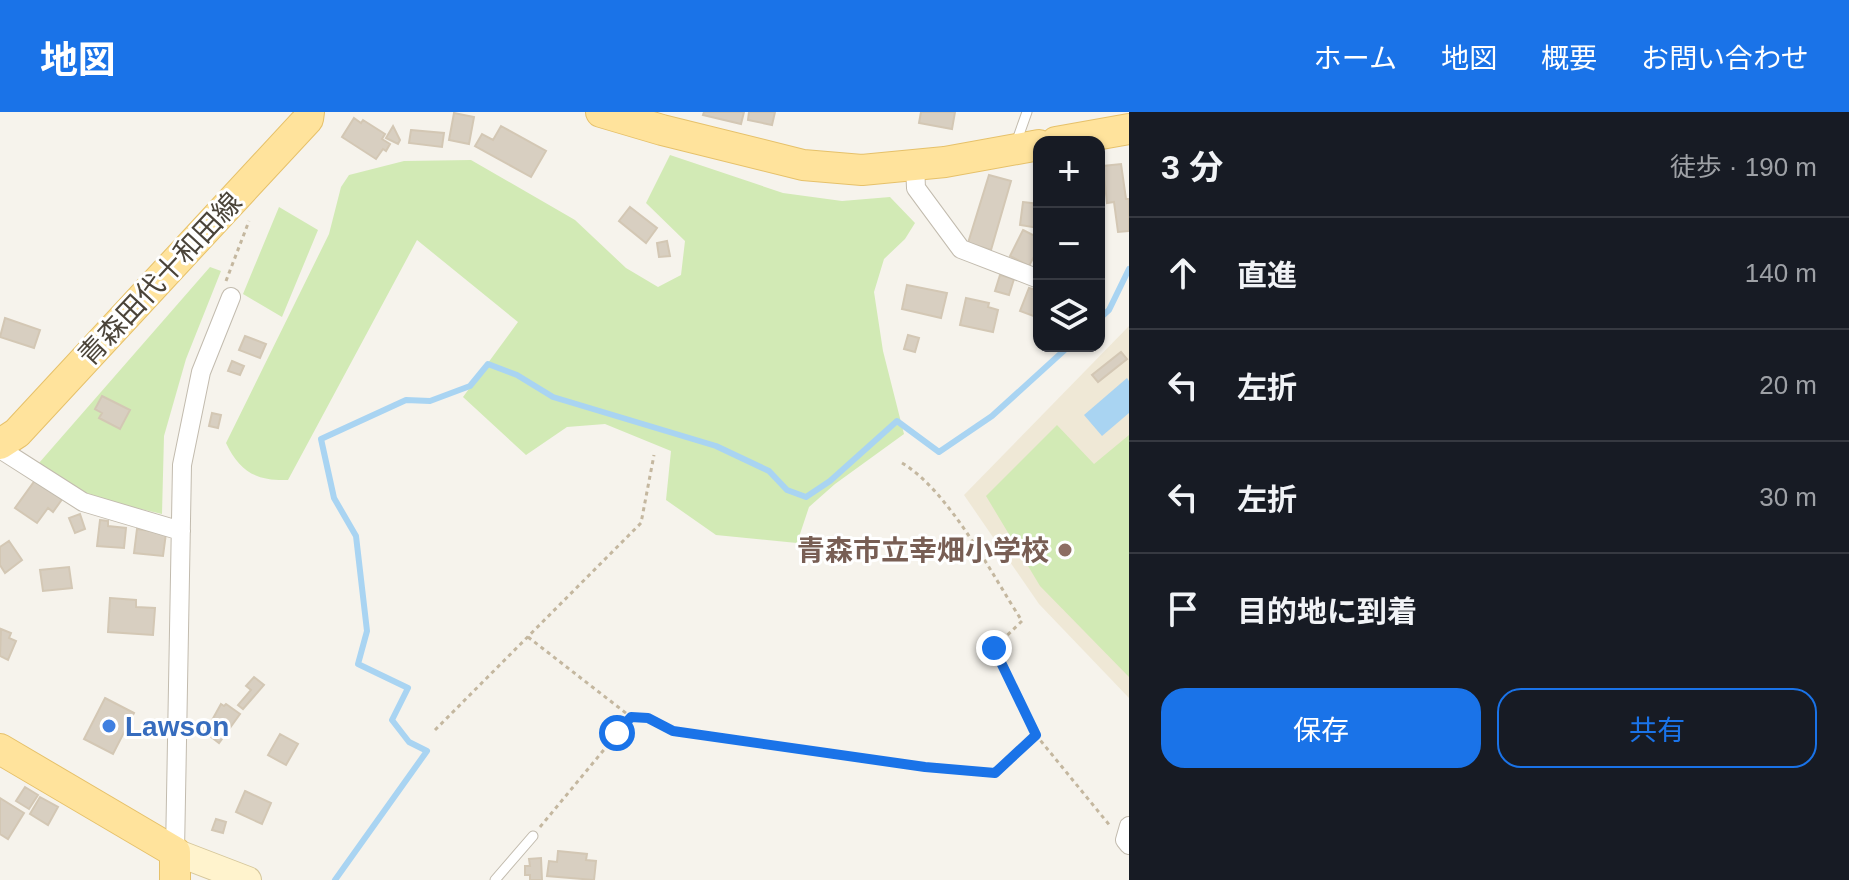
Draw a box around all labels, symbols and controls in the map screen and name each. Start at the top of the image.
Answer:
text: 地図 [40,39,116,81]
text: ホーム [1314,43,1397,74]
text: 地図 [1441,43,1497,74]
text: 概要 [1541,43,1597,74]
text: お問い合わせ [1641,43,1809,74]
map controls [1033,136,1105,352]
button: + [1033,136,1105,208]
text: 3 分 [1161,148,1223,186]
text: 徒歩 · 190 m [1670,152,1817,182]
street label: 青森田代十和田線 [72,187,248,371]
button: − [1033,208,1105,280]
icon: ahead [1161,251,1205,295]
text: 140 m [1745,258,1817,288]
text: 直進 [1237,259,1297,292]
button: layers [1033,280,1105,352]
icon: left [1161,363,1205,407]
text: 20 m [1759,370,1817,400]
text: 左折 [1237,371,1297,404]
icon: left [1161,475,1205,519]
text: 30 m [1759,482,1817,512]
text: 左折 [1237,483,1297,516]
place label: 青森市立幸畑小学校 [797,535,1049,566]
marker: 青森市立幸畑小学校 [1056,541,1074,559]
icon: arrive [1161,587,1205,631]
text: 目的地に到着 [1237,595,1417,628]
route end [976,630,1012,666]
button: 保存 [1161,688,1481,768]
button: 共有 [1497,688,1817,768]
place label: Lawson [125,711,229,742]
route start [599,715,635,751]
marker: Lawson [100,717,118,735]

